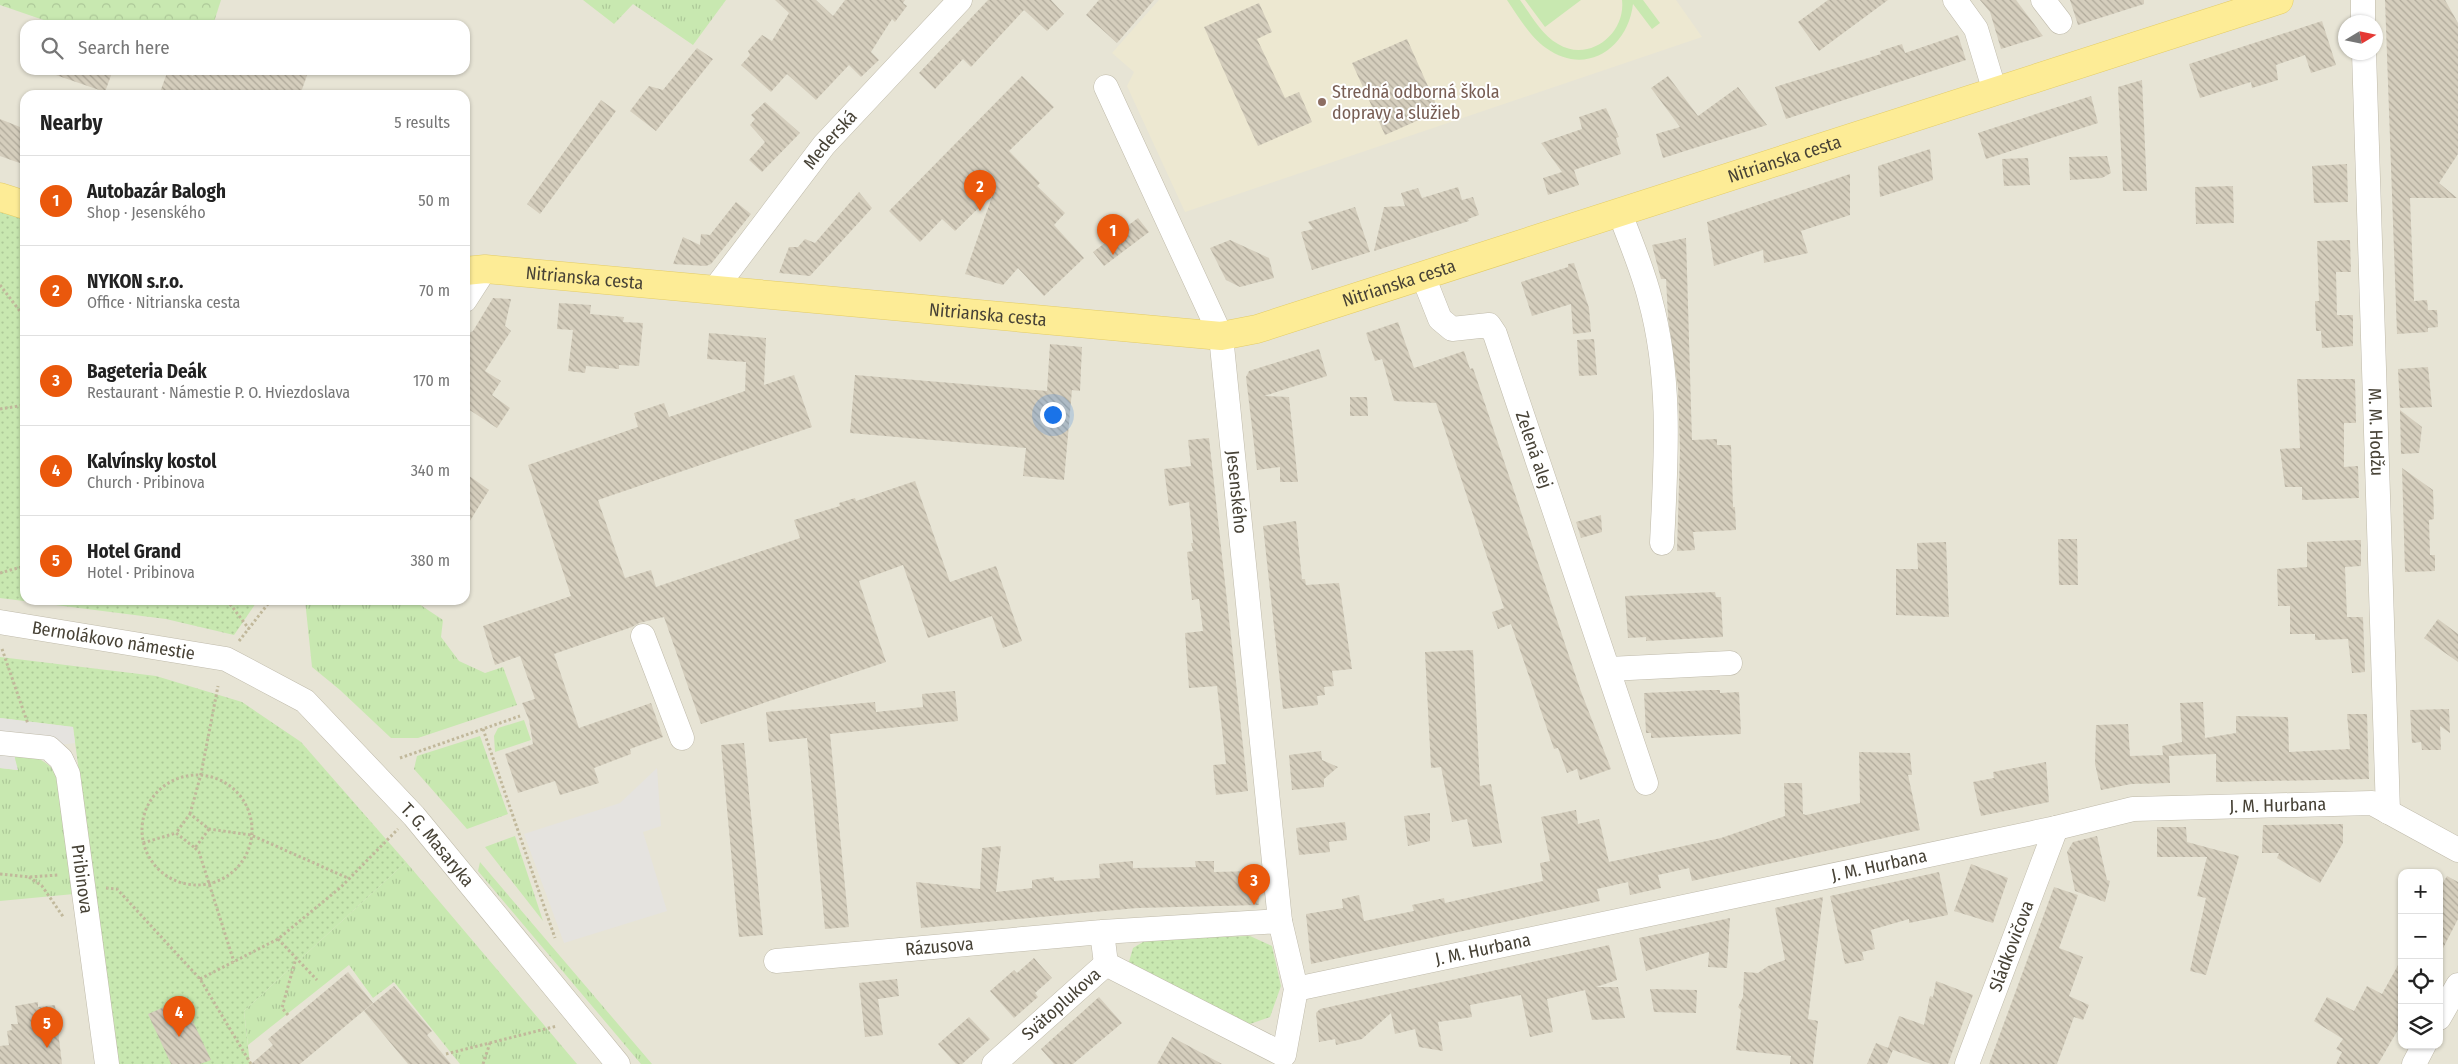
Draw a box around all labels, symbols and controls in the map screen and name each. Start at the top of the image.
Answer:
north arrow [2338,15,2383,60]
search box [20,20,470,75]
icon: search [38,34,66,62]
text: Search here [78,36,170,59]
place label: Stredná odborná škola dopravy a služieb [1332,81,1500,124]
marker: Stredná odborná škola dopravy a služieb [1316,96,1328,108]
street label: Mederská [799,106,862,174]
text: Nearby [40,110,102,136]
text: 5 results [394,113,450,132]
street label: Nitrianska cesta [1725,131,1844,188]
pin: 2 [964,170,996,211]
text: Autobazár Balogh [87,180,226,203]
text: 1 [53,191,59,210]
text: 50 m [418,191,450,210]
text: Shop · Jesenského [87,203,206,222]
pin: 1 [1097,214,1129,255]
street label: Nitrianska cesta [1339,255,1459,312]
street label: Nitrianska cesta [525,262,644,294]
text: NYKON s.r.o. [87,270,183,293]
text: 2 [52,281,60,300]
text: 70 m [419,281,450,300]
text: Office · Nitrianska cesta [87,293,240,312]
street label: Nitrianska cesta [928,298,1048,331]
text: Bageteria Deák [87,360,207,383]
text: 3 [52,371,60,390]
text: 170 m [413,371,450,390]
text: Restaurant · Námestie P. O. Hviezdoslava [87,383,350,402]
street label: M. M. Hodžu [2364,387,2388,476]
your location [1040,402,1066,428]
street label: Zelená alej [1511,408,1557,491]
street label: Jesenského [1222,449,1252,535]
text: Kalvínsky kostol [87,450,217,473]
text: 4 [52,461,60,480]
text: 340 m [411,461,450,480]
text: Church · Pribinova [87,473,205,492]
text: Hotel Grand [87,540,181,563]
text: 5 [52,551,60,570]
text: 380 m [410,551,450,570]
text: Hotel · Pribinova [87,563,195,582]
street label: Bernolákovo námestie [30,616,197,665]
street label: J. M. Hurbana [2229,793,2327,818]
street label: T. G. Masaryka [396,798,479,891]
street label: Pribinova [67,843,98,915]
street label: J. M. Hurbana [1829,845,1929,886]
pin: 3 [1238,864,1270,905]
map controls [2398,869,2443,1049]
button: + [2398,869,2443,914]
street label: Sládkovičova [1984,897,2039,995]
button: − [2398,914,2443,959]
street label: J. M. Hurbana [1433,929,1533,970]
street label: Rázusova [904,932,975,960]
button: locate [2398,959,2443,1004]
street label: Svätoplukova [1017,963,1105,1045]
pin: 4 [163,996,195,1037]
button: layers [2398,1004,2443,1049]
pin: 5 [31,1007,63,1048]

